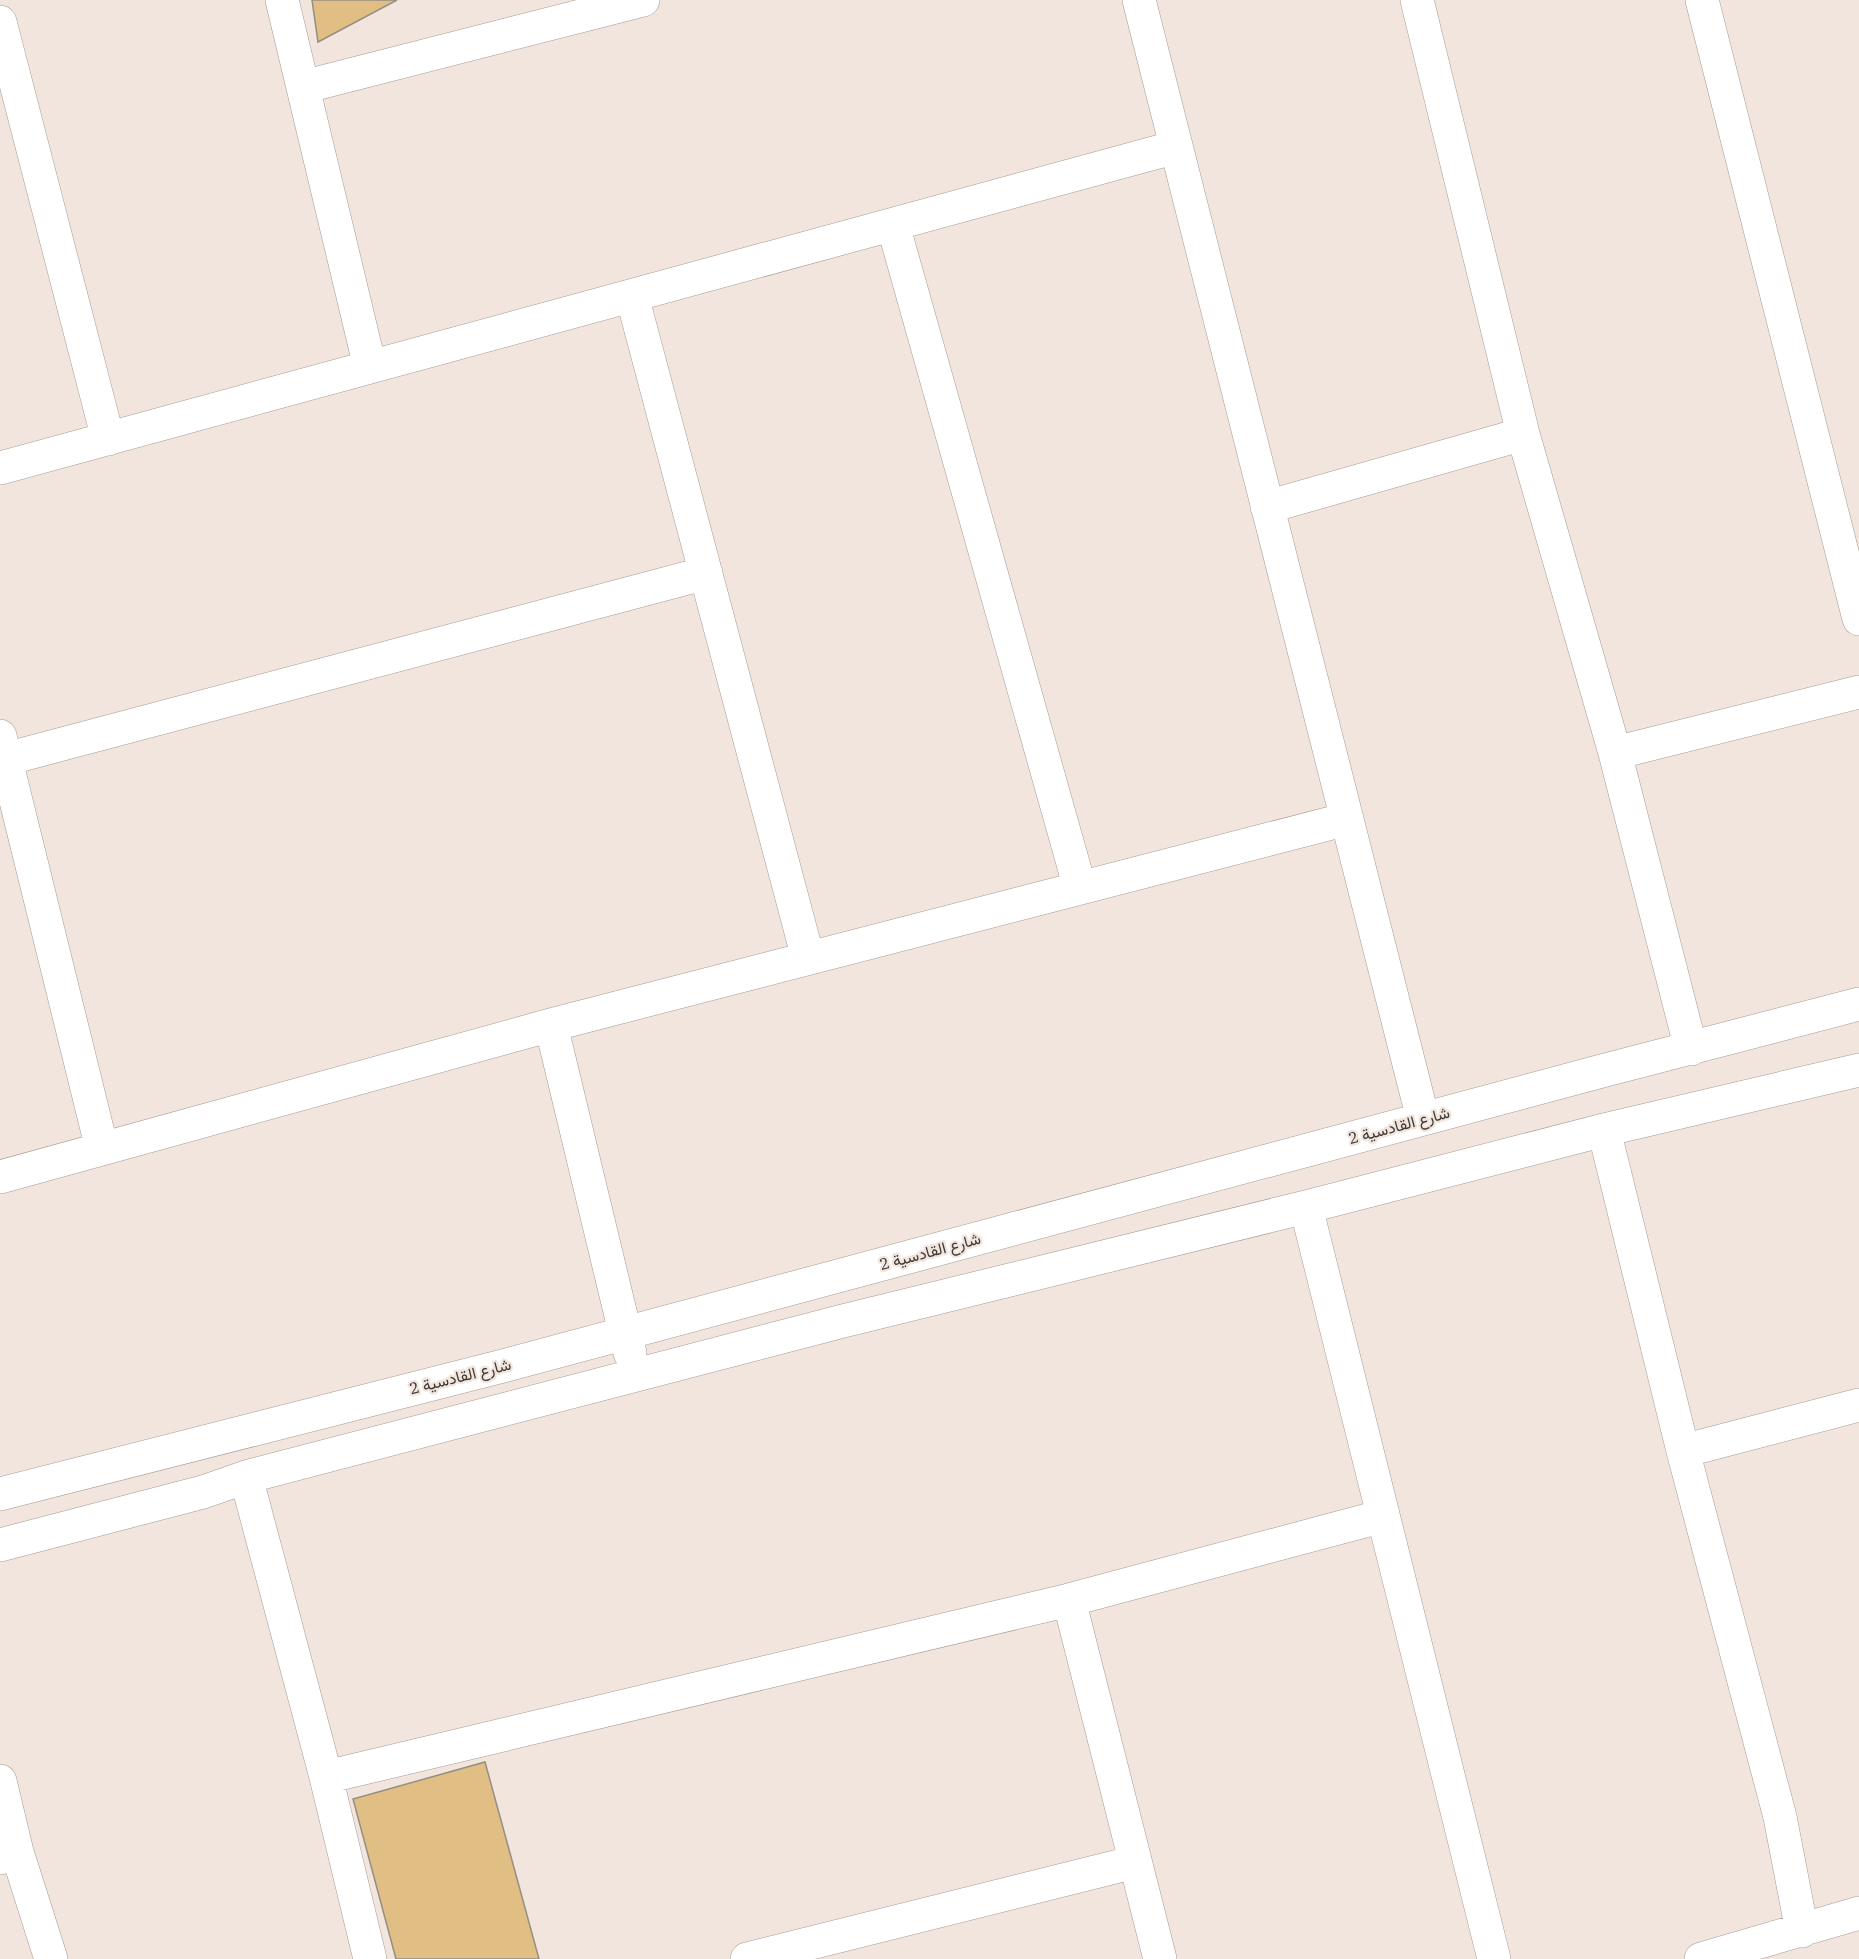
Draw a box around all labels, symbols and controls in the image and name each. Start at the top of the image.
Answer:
street label: شارع القادسية 2 [1346,1102,1452,1150]
street label: شارع القادسية 2 [877,1228,983,1276]
street label: شارع القادسية 2 [407,1354,513,1400]

